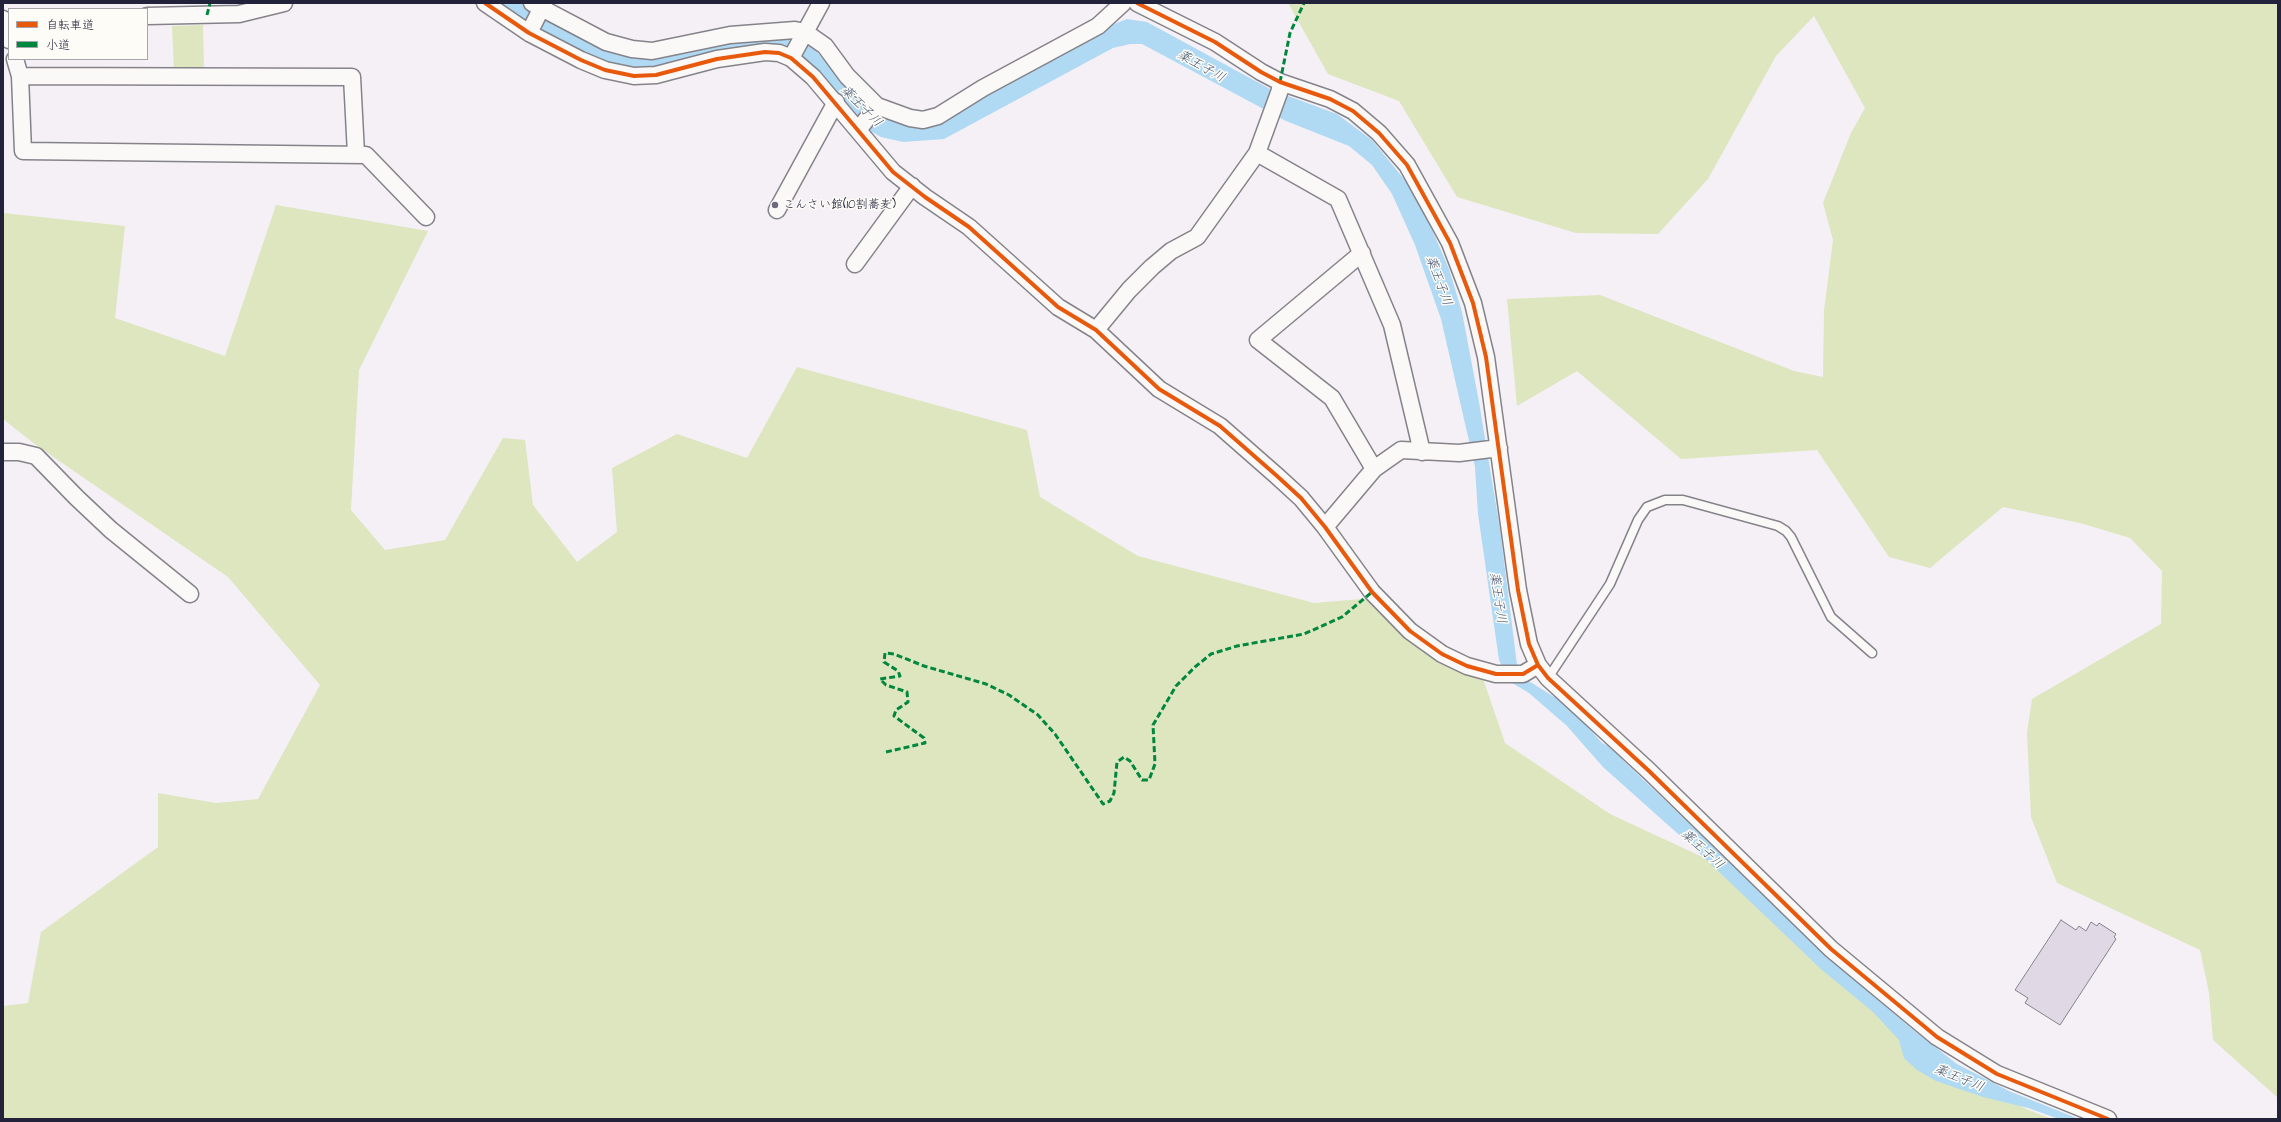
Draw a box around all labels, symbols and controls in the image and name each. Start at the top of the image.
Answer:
legend [8,8,148,60]
text: 自転車道 [46,17,94,34]
text: 小道 [46,37,70,54]
water label: 薬王子川 [1174,48,1228,86]
water label: 薬王子川 [837,83,885,131]
place label: こんさい館(10割蕎麦) [783,198,896,212]
marker: こんさい館(10割蕎麦) [770,200,780,210]
water label: 薬王子川 [1422,254,1454,308]
water label: 薬王子川 [1485,571,1509,625]
water label: 薬王子川 [1677,827,1727,873]
water label: 薬王子川 [1932,1062,1986,1096]

